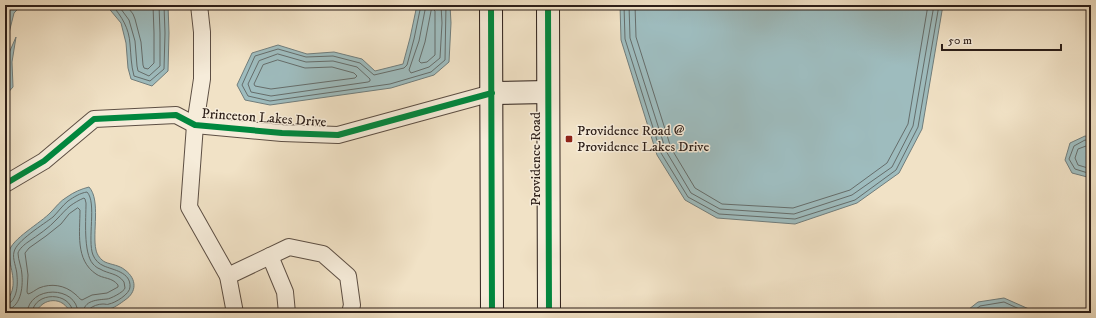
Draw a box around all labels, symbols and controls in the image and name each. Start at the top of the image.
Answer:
scale bar [942,26,1061,52]
text: 50 m [948,33,972,48]
street label: Princeton Lakes Drive [201,105,327,131]
street label: Providence Road [527,112,545,206]
place label: Providence Road @ Providence Lakes Drive [577,122,709,156]
marker: Providence Road @ Providence Lakes Drive [564,134,574,144]

